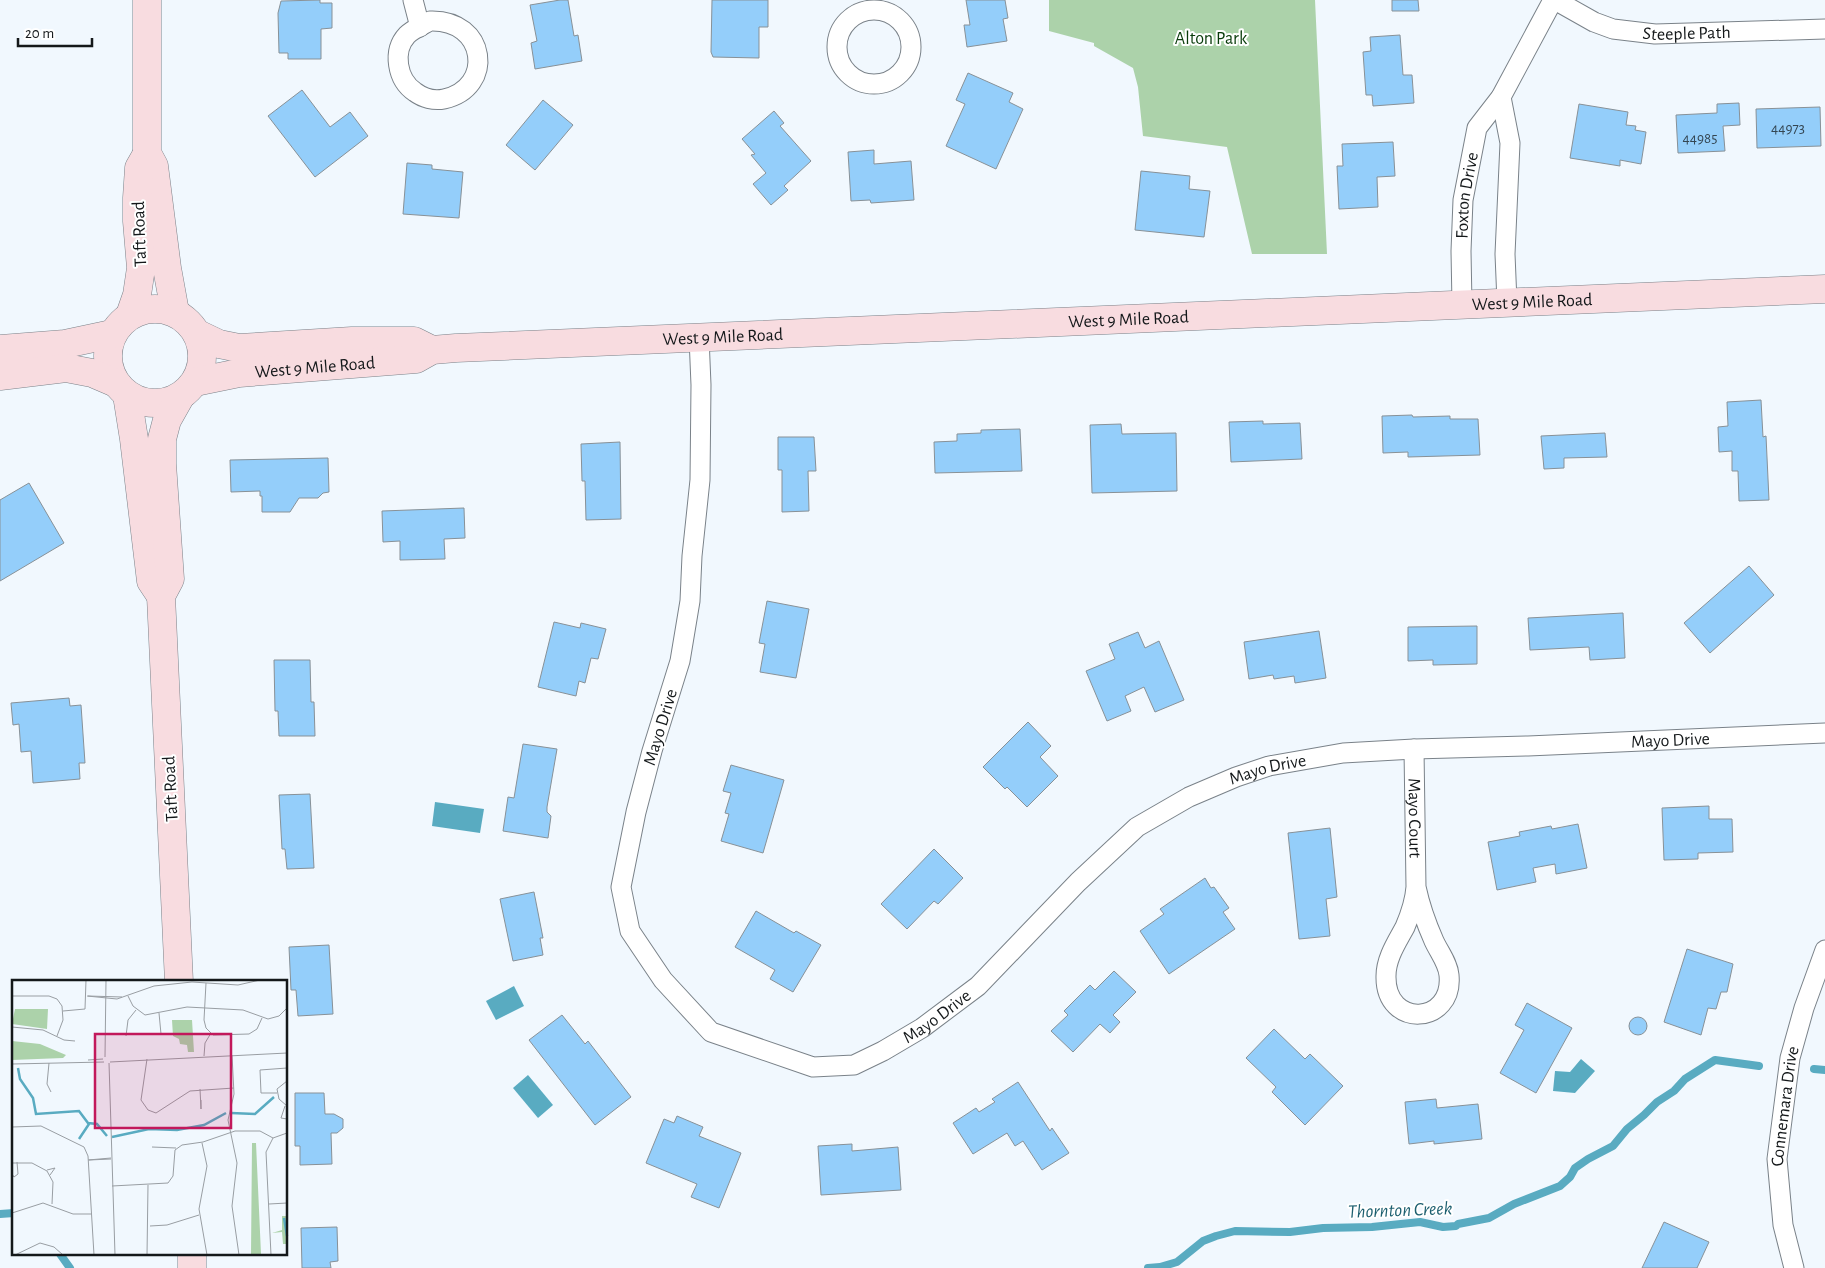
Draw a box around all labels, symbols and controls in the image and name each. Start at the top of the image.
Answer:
scale bar [18,15,91,47]
street label: Steeple Path [1642,24,1731,44]
text: 20 m [25,26,54,41]
park label: Alton Park [1175,30,1248,48]
house number: 44973 [1771,121,1805,136]
house number: 44985 [1683,131,1717,146]
street label: Foxton Drive [1453,151,1482,239]
street label: Taft Road [130,201,150,267]
street label: West 9 Mile Road [1472,291,1593,314]
street label: West 9 Mile Road [1068,308,1189,332]
street label: West 9 Mile Road [662,326,784,349]
street label: West 9 Mile Road [254,354,376,382]
street label: Mayo Drive [641,687,681,768]
street label: Mayo Drive [1631,730,1710,751]
street label: Mayo Drive [1227,752,1308,789]
street label: Taft Road [160,756,182,822]
street label: Mayo Court [1404,778,1424,858]
inset map [12,980,288,1256]
street label: Mayo Drive [900,987,975,1047]
street label: Connemara Drive [1769,1044,1803,1167]
water label: Thornton Creek [1348,1199,1453,1222]

